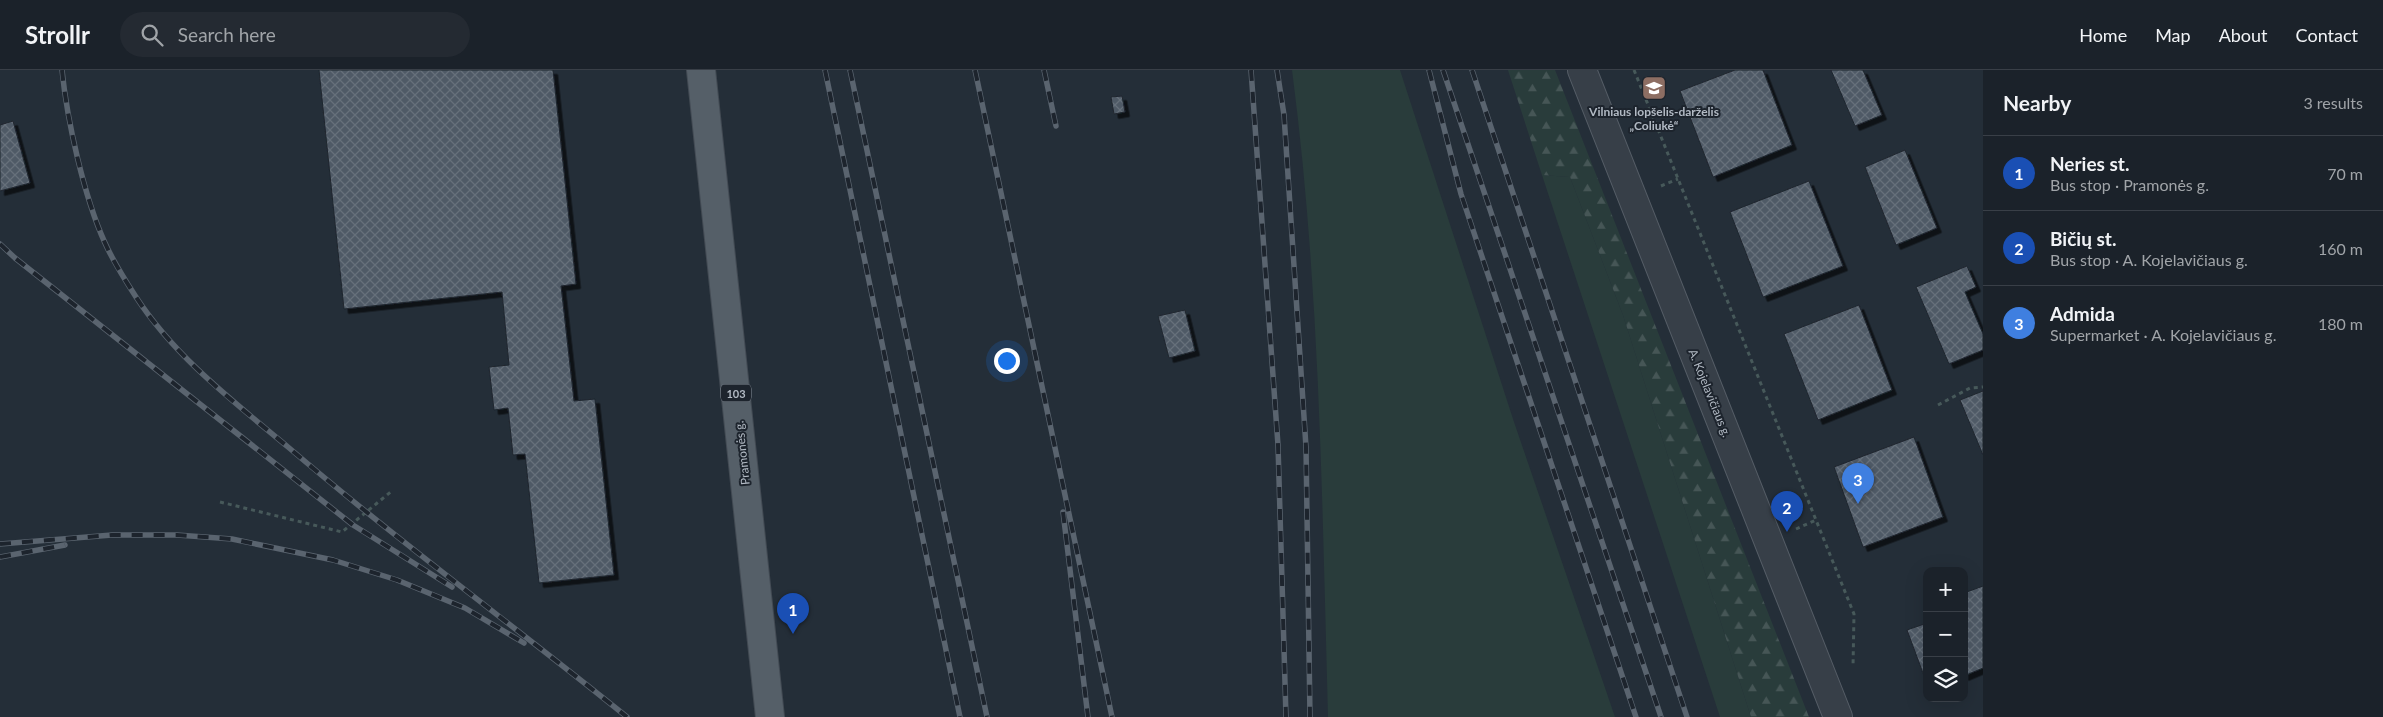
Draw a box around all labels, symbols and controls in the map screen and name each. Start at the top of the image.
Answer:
search box [120,12,470,57]
text: Strollr [25,20,90,49]
icon: search [138,21,166,49]
text: Search here [178,23,276,46]
text: Home [2079,24,2127,46]
text: Map [2155,24,2191,46]
text: About [2219,24,2268,46]
text: Contact [2296,24,2358,46]
school or university icon: Vilniaus lopšelis-darželis „Coliukė“ [1641,75,1667,101]
text: Nearby [2003,90,2071,115]
text: 3 results [2303,93,2363,112]
place label: Vilniaus lopšelis-darželis „Coliukė“ [1588,104,1719,133]
text: Neries st. [2050,152,2129,175]
text: 1 [2014,164,2024,183]
text: 70 m [2327,164,2363,183]
text: Bus stop · Pramonės g. [2050,175,2209,194]
text: Bičių st. [2050,227,2116,250]
text: 2 [2014,239,2024,258]
text: 160 m [2318,239,2363,258]
text: Bus stop · A. Kojelavičiaus g. [2050,250,2248,269]
text: Admida [2050,302,2115,325]
text: 3 [2014,314,2024,333]
text: 180 m [2318,314,2363,333]
text: Supermarket · A. Kojelavičiaus g. [2050,325,2276,344]
street label: A. Kojelavičiaus g. [1685,347,1735,439]
your location [994,348,1020,374]
road number: 103 [721,384,751,402]
street label: Pramonės g. [731,420,753,486]
pin: 3 [1842,463,1874,504]
pin: 2 [1771,491,1803,532]
map controls [1923,567,1968,702]
button: + [1923,567,1968,612]
pin: 1 [777,593,809,634]
button: − [1923,612,1968,657]
button: layers [1923,657,1968,702]

